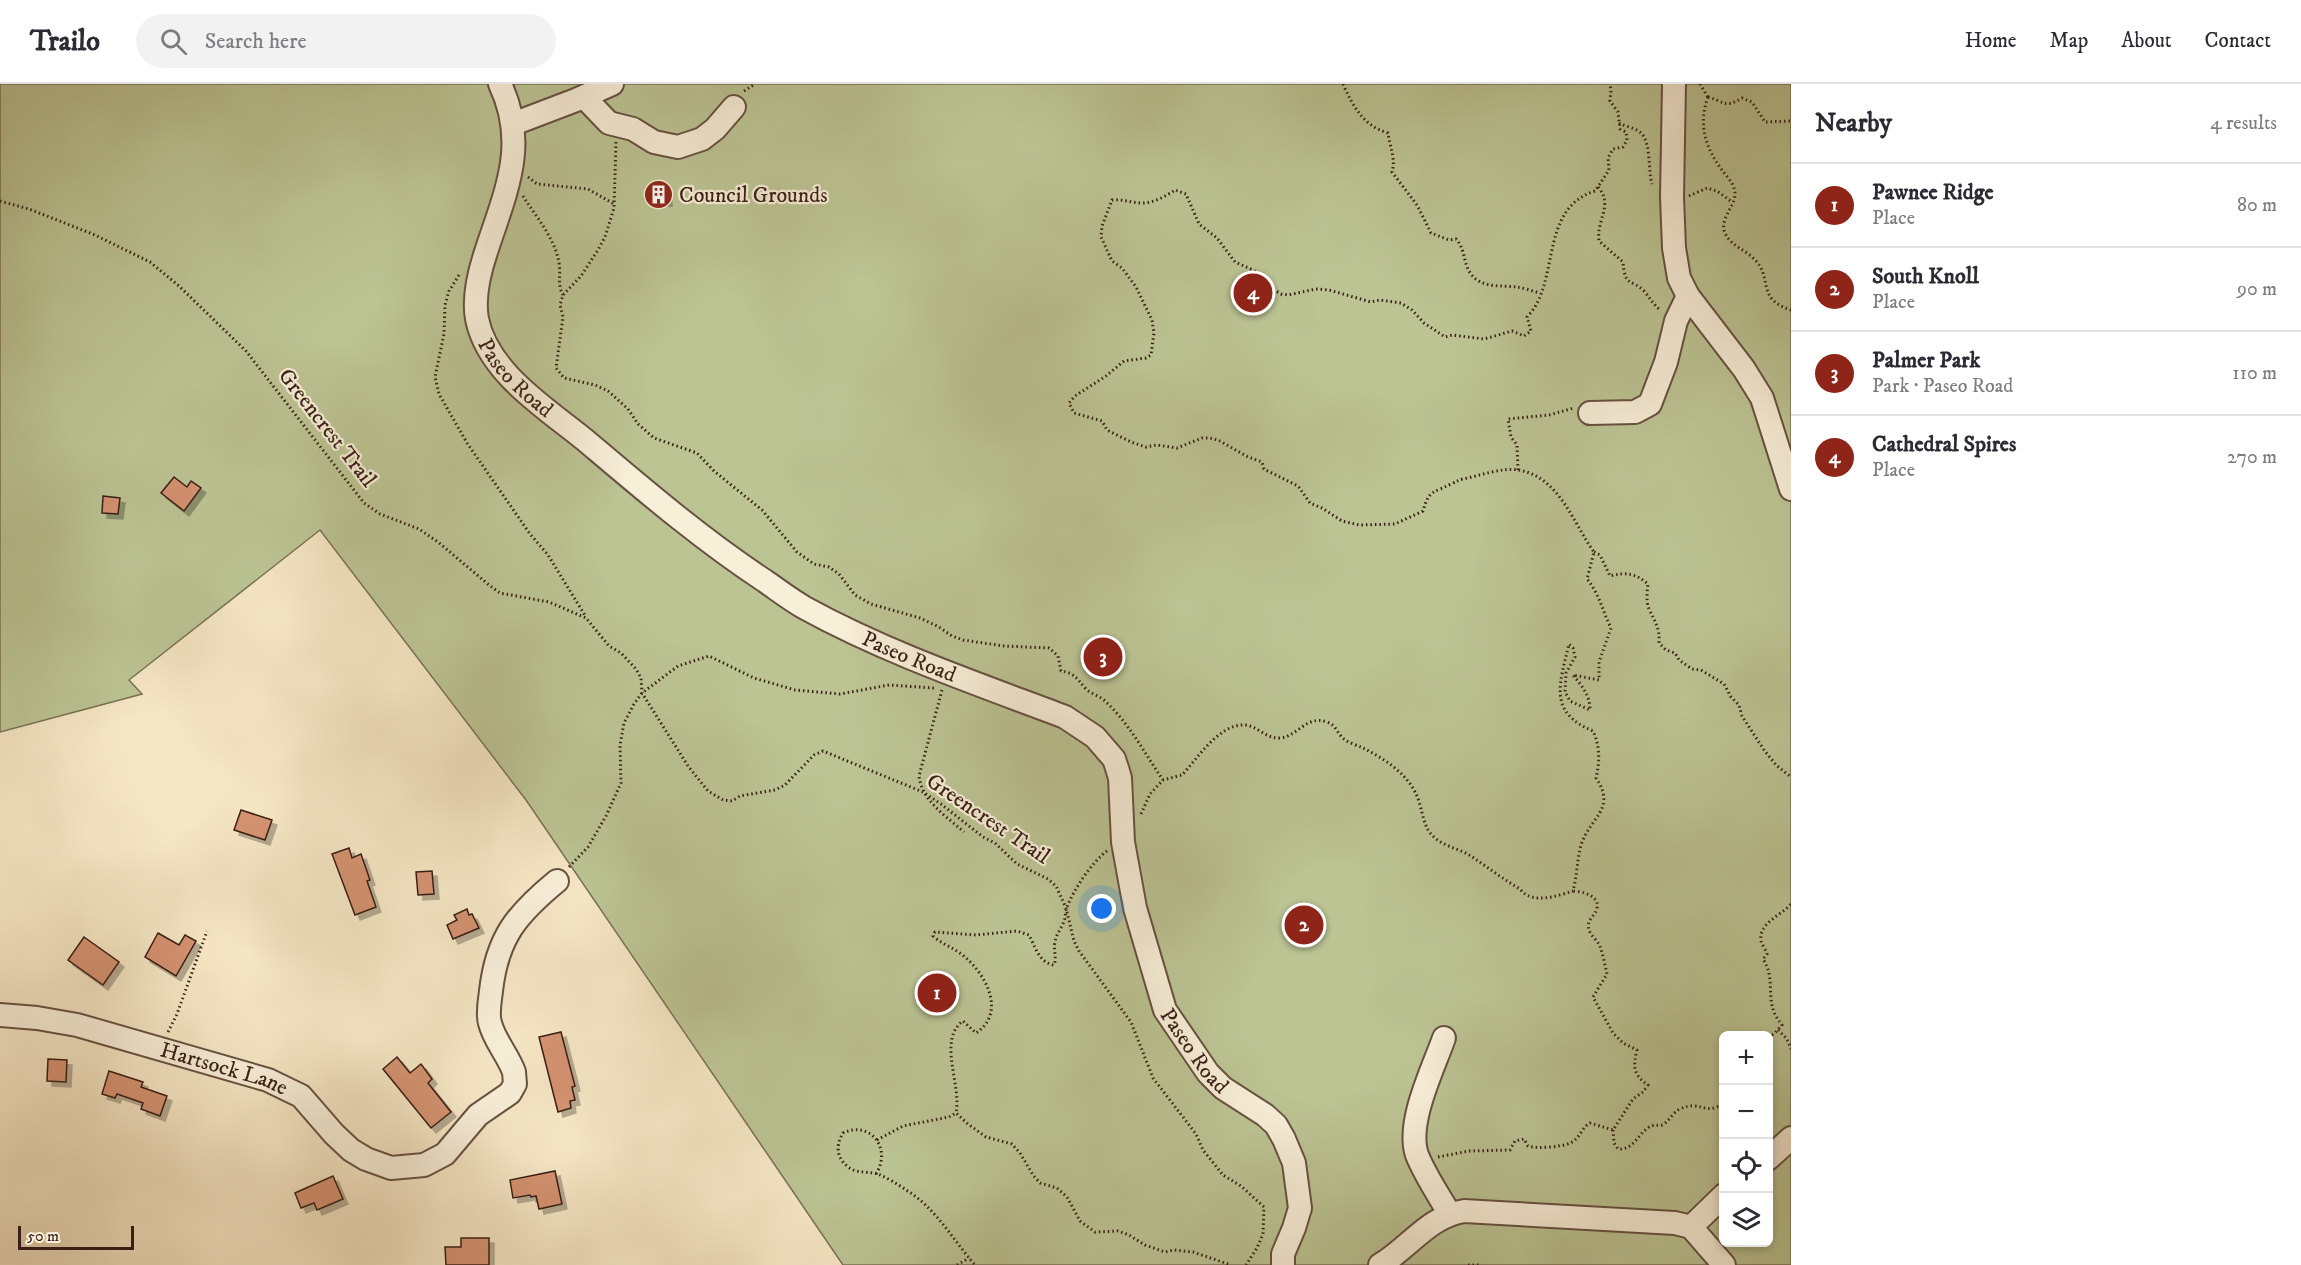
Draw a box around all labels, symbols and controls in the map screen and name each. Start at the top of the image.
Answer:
search box [136,14,556,68]
text: Trailo [30,24,100,59]
icon: search [157,25,190,58]
text: Search here [205,28,307,55]
text: Home [1965,28,2017,54]
text: Map [2050,28,2088,54]
text: About [2121,28,2172,54]
text: Contact [2205,28,2271,54]
text: Nearby [1815,107,1892,140]
text: 4 results [2210,111,2277,136]
building icon: Council Grounds [642,179,674,211]
text: Pawnee Ridge [1872,179,1994,206]
place label: Council Grounds [679,182,828,209]
text: 1 [1831,193,1838,218]
text: 80 m [2237,193,2277,218]
text: Place [1872,206,1915,231]
text: South Knoll [1872,263,1979,290]
pin: 4 [1234,270,1272,316]
text: 2 [1830,277,1839,302]
text: 90 m [2237,277,2277,302]
text: Place [1872,290,1915,315]
street label: Paseo Road [472,334,559,424]
text: Palmer Park [1872,347,1980,374]
text: 3 [1831,361,1838,386]
text: 110 m [2232,361,2277,386]
street label: Greencrest Trail [272,363,382,493]
text: Park · Paseo Road [1872,374,2013,399]
text: Cathedral Spires [1872,431,2016,458]
text: 4 [1829,445,1840,470]
text: 270 m [2227,445,2277,470]
text: Place [1872,458,1915,483]
street label: Paseo Road [858,625,960,688]
pin: 3 [1084,634,1122,680]
street label: Greencrest Trail [921,768,1055,870]
your location [1087,894,1116,923]
pin: 2 [1284,902,1324,948]
pin: 1 [918,970,956,1016]
street label: Paseo Road [1154,1003,1234,1099]
map controls [1719,1031,1773,1247]
button: + [1719,1031,1773,1085]
street label: Hartsock Lane [157,1036,292,1101]
button: − [1719,1085,1773,1139]
button: locate [1719,1139,1773,1193]
button: layers [1719,1193,1773,1247]
scale bar [18,1223,134,1250]
text: 50 m [27,1226,59,1246]

